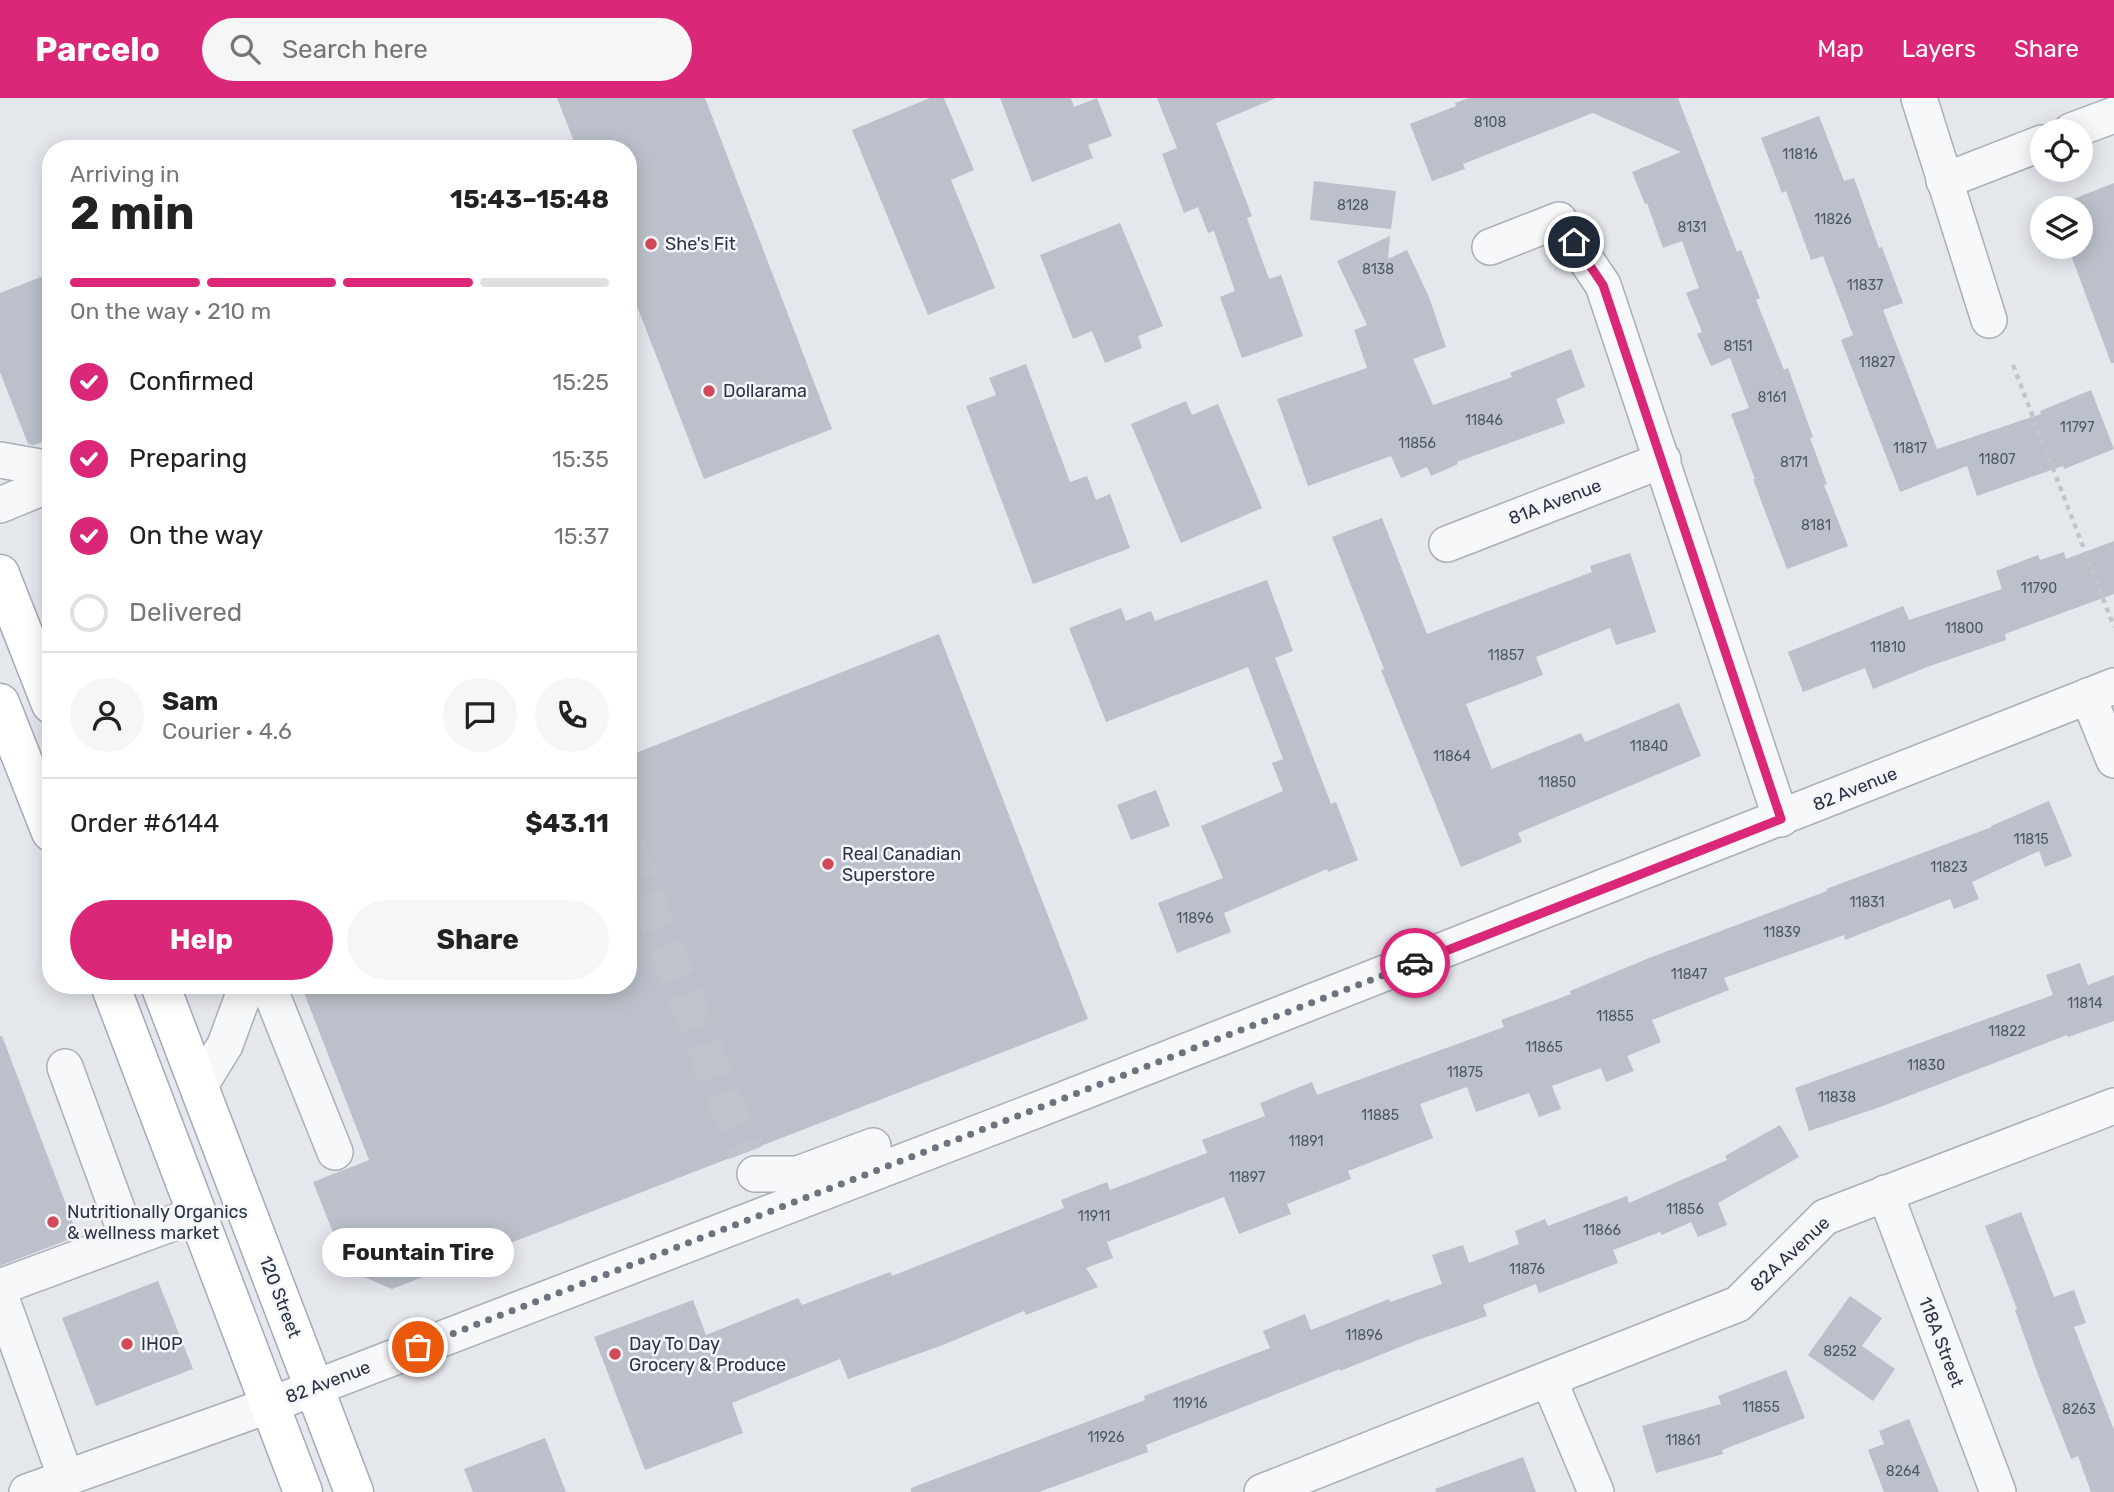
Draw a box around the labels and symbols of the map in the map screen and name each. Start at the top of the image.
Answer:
house number: 8108 [1474,114,1506,131]
house number: 11816 [1782,146,1818,163]
house number: 8128 [1337,197,1369,214]
house number: 11826 [1814,211,1852,228]
pin [1544,212,1604,272]
house number: 8131 [1677,219,1707,236]
place label: She's Fit [665,233,736,255]
marker: She's Fit [643,236,659,252]
house number: 8138 [1362,261,1394,278]
house number: 11837 [1847,277,1883,294]
house number: 8151 [1724,338,1753,355]
house number: 11827 [1859,354,1895,371]
place label: Dollarama [723,380,807,402]
marker: Dollarama [701,383,717,399]
house number: 8161 [1758,389,1787,406]
house number: 11846 [1465,412,1503,429]
house number: 11797 [2060,419,2094,436]
house number: 11856 [1398,435,1436,452]
house number: 11817 [1893,440,1927,457]
house number: 11807 [1979,451,2015,468]
house number: 8171 [1780,454,1808,471]
street label: 81A Avenue [1505,474,1605,530]
house number: 8181 [1801,517,1831,534]
house number: 11790 [2021,580,2057,597]
house number: 11800 [1945,620,1983,637]
house number: 11810 [1870,639,1906,656]
house number: 11857 [1488,647,1524,664]
house number: 11840 [1630,738,1668,755]
house number: 11864 [1433,748,1471,765]
street label: 82 Avenue [1810,762,1900,816]
house number: 11850 [1538,774,1576,791]
house number: 11815 [2013,831,2049,848]
place label: Real Canadian Superstore [842,843,961,886]
marker: Real Canadian Superstore [820,856,836,872]
house number: 11823 [1930,859,1968,876]
house number: 11831 [1849,894,1885,911]
house number: 11896 [1176,910,1214,927]
house number: 11839 [1763,924,1801,941]
courier [1380,928,1450,998]
house number: 11847 [1671,966,1707,983]
house number: 11814 [2067,995,2103,1012]
house number: 11855 [1596,1008,1634,1025]
house number: 11822 [1988,1023,2026,1040]
house number: 11865 [1525,1039,1563,1056]
house number: 11830 [1907,1057,1945,1074]
house number: 11875 [1447,1064,1483,1081]
house number: 11838 [1818,1089,1856,1106]
house number: 11885 [1361,1107,1399,1124]
house number: 11891 [1288,1133,1324,1150]
house number: 11897 [1229,1169,1265,1186]
place label: Nutritionally Organics & wellness market [67,1201,248,1244]
house number: 11856 [1666,1201,1704,1218]
house number: 11911 [1078,1208,1110,1225]
street label: 82A Avenue [1746,1212,1834,1296]
marker: Nutritionally Organics & wellness market [45,1214,61,1230]
house number: 11866 [1583,1222,1621,1239]
callout: Fountain Tire [322,1228,514,1277]
street label: 120 Street [254,1253,306,1341]
house number: 11876 [1509,1261,1545,1278]
street label: 118A Street [1914,1294,1968,1390]
pin [388,1317,448,1377]
house number: 11896 [1345,1327,1383,1344]
place label: IHOP [141,1333,183,1355]
place label: Day To Day Grocery & Produce [629,1333,786,1376]
marker: IHOP [119,1336,135,1352]
house number: 8252 [1823,1343,1857,1360]
marker: Day To Day Grocery & Produce [607,1346,623,1362]
street label: 82 Avenue [283,1356,373,1408]
house number: 11916 [1173,1395,1207,1412]
house number: 11855 [1742,1399,1780,1416]
house number: 8263 [2062,1401,2096,1418]
house number: 11926 [1088,1429,1124,1446]
house number: 11861 [1666,1432,1701,1449]
house number: 8264 [1886,1463,1920,1480]

